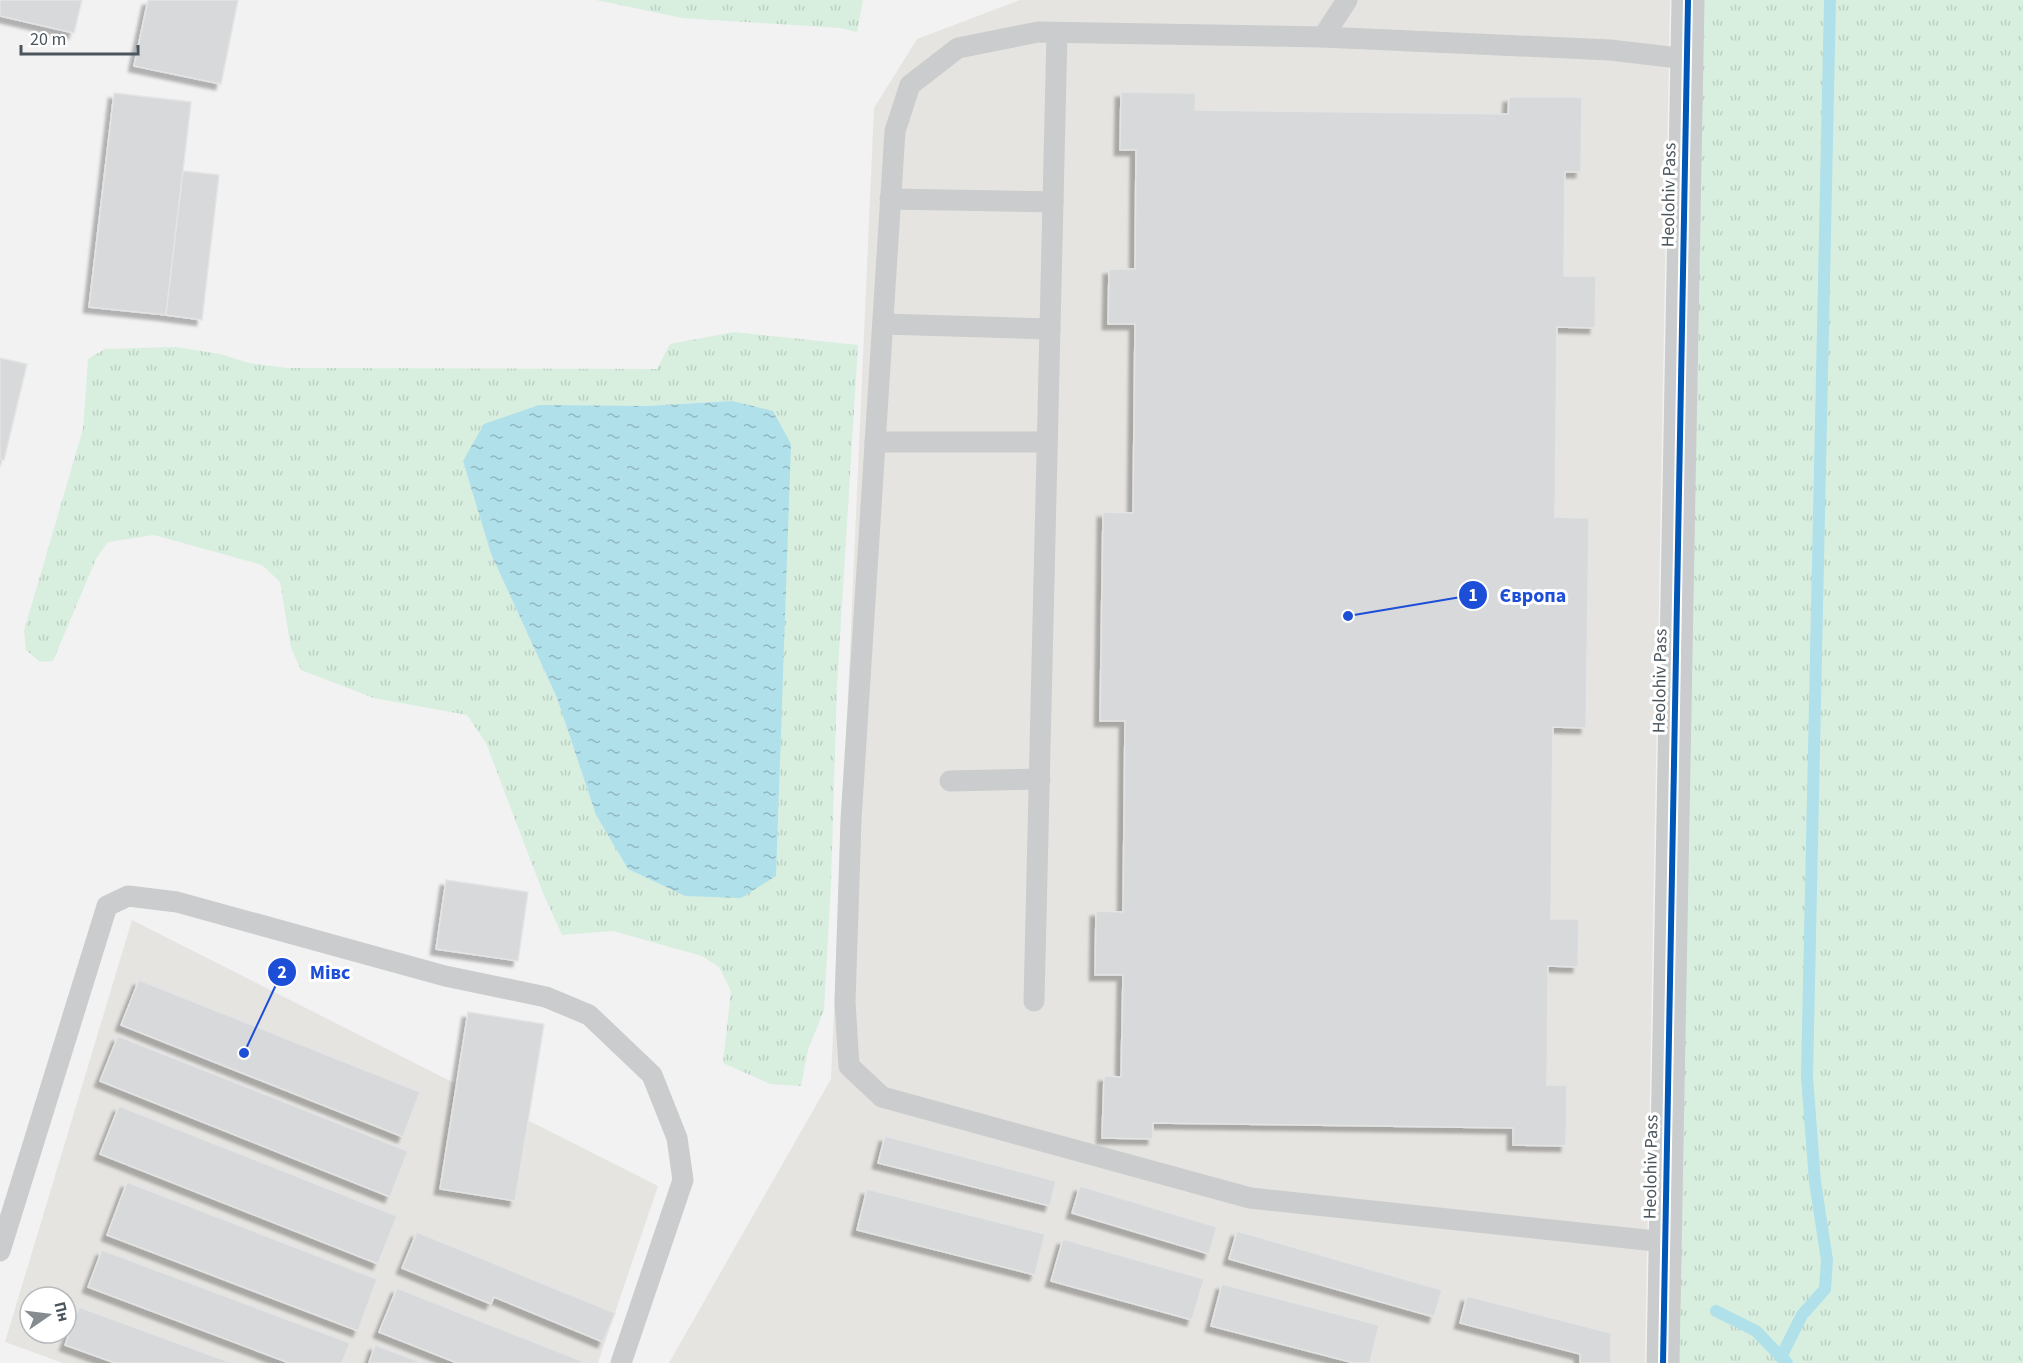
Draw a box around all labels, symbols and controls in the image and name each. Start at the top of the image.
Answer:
scale bar [21,18,138,56]
text: 20 m [30,27,66,52]
street label: Heolohiv Pass [1656,143,1682,247]
callout: Європа [1458,576,1578,614]
text: Європа [1500,582,1566,610]
text: 1 [1468,583,1478,608]
street label: Heolohiv Pass [1647,629,1673,733]
callout: Мівс [267,953,362,991]
text: Мівс [310,959,350,987]
text: 2 [277,960,287,985]
street label: Heolohiv Pass [1638,1115,1664,1219]
north arrow [18,1285,78,1345]
text: Пн [49,1299,75,1324]

